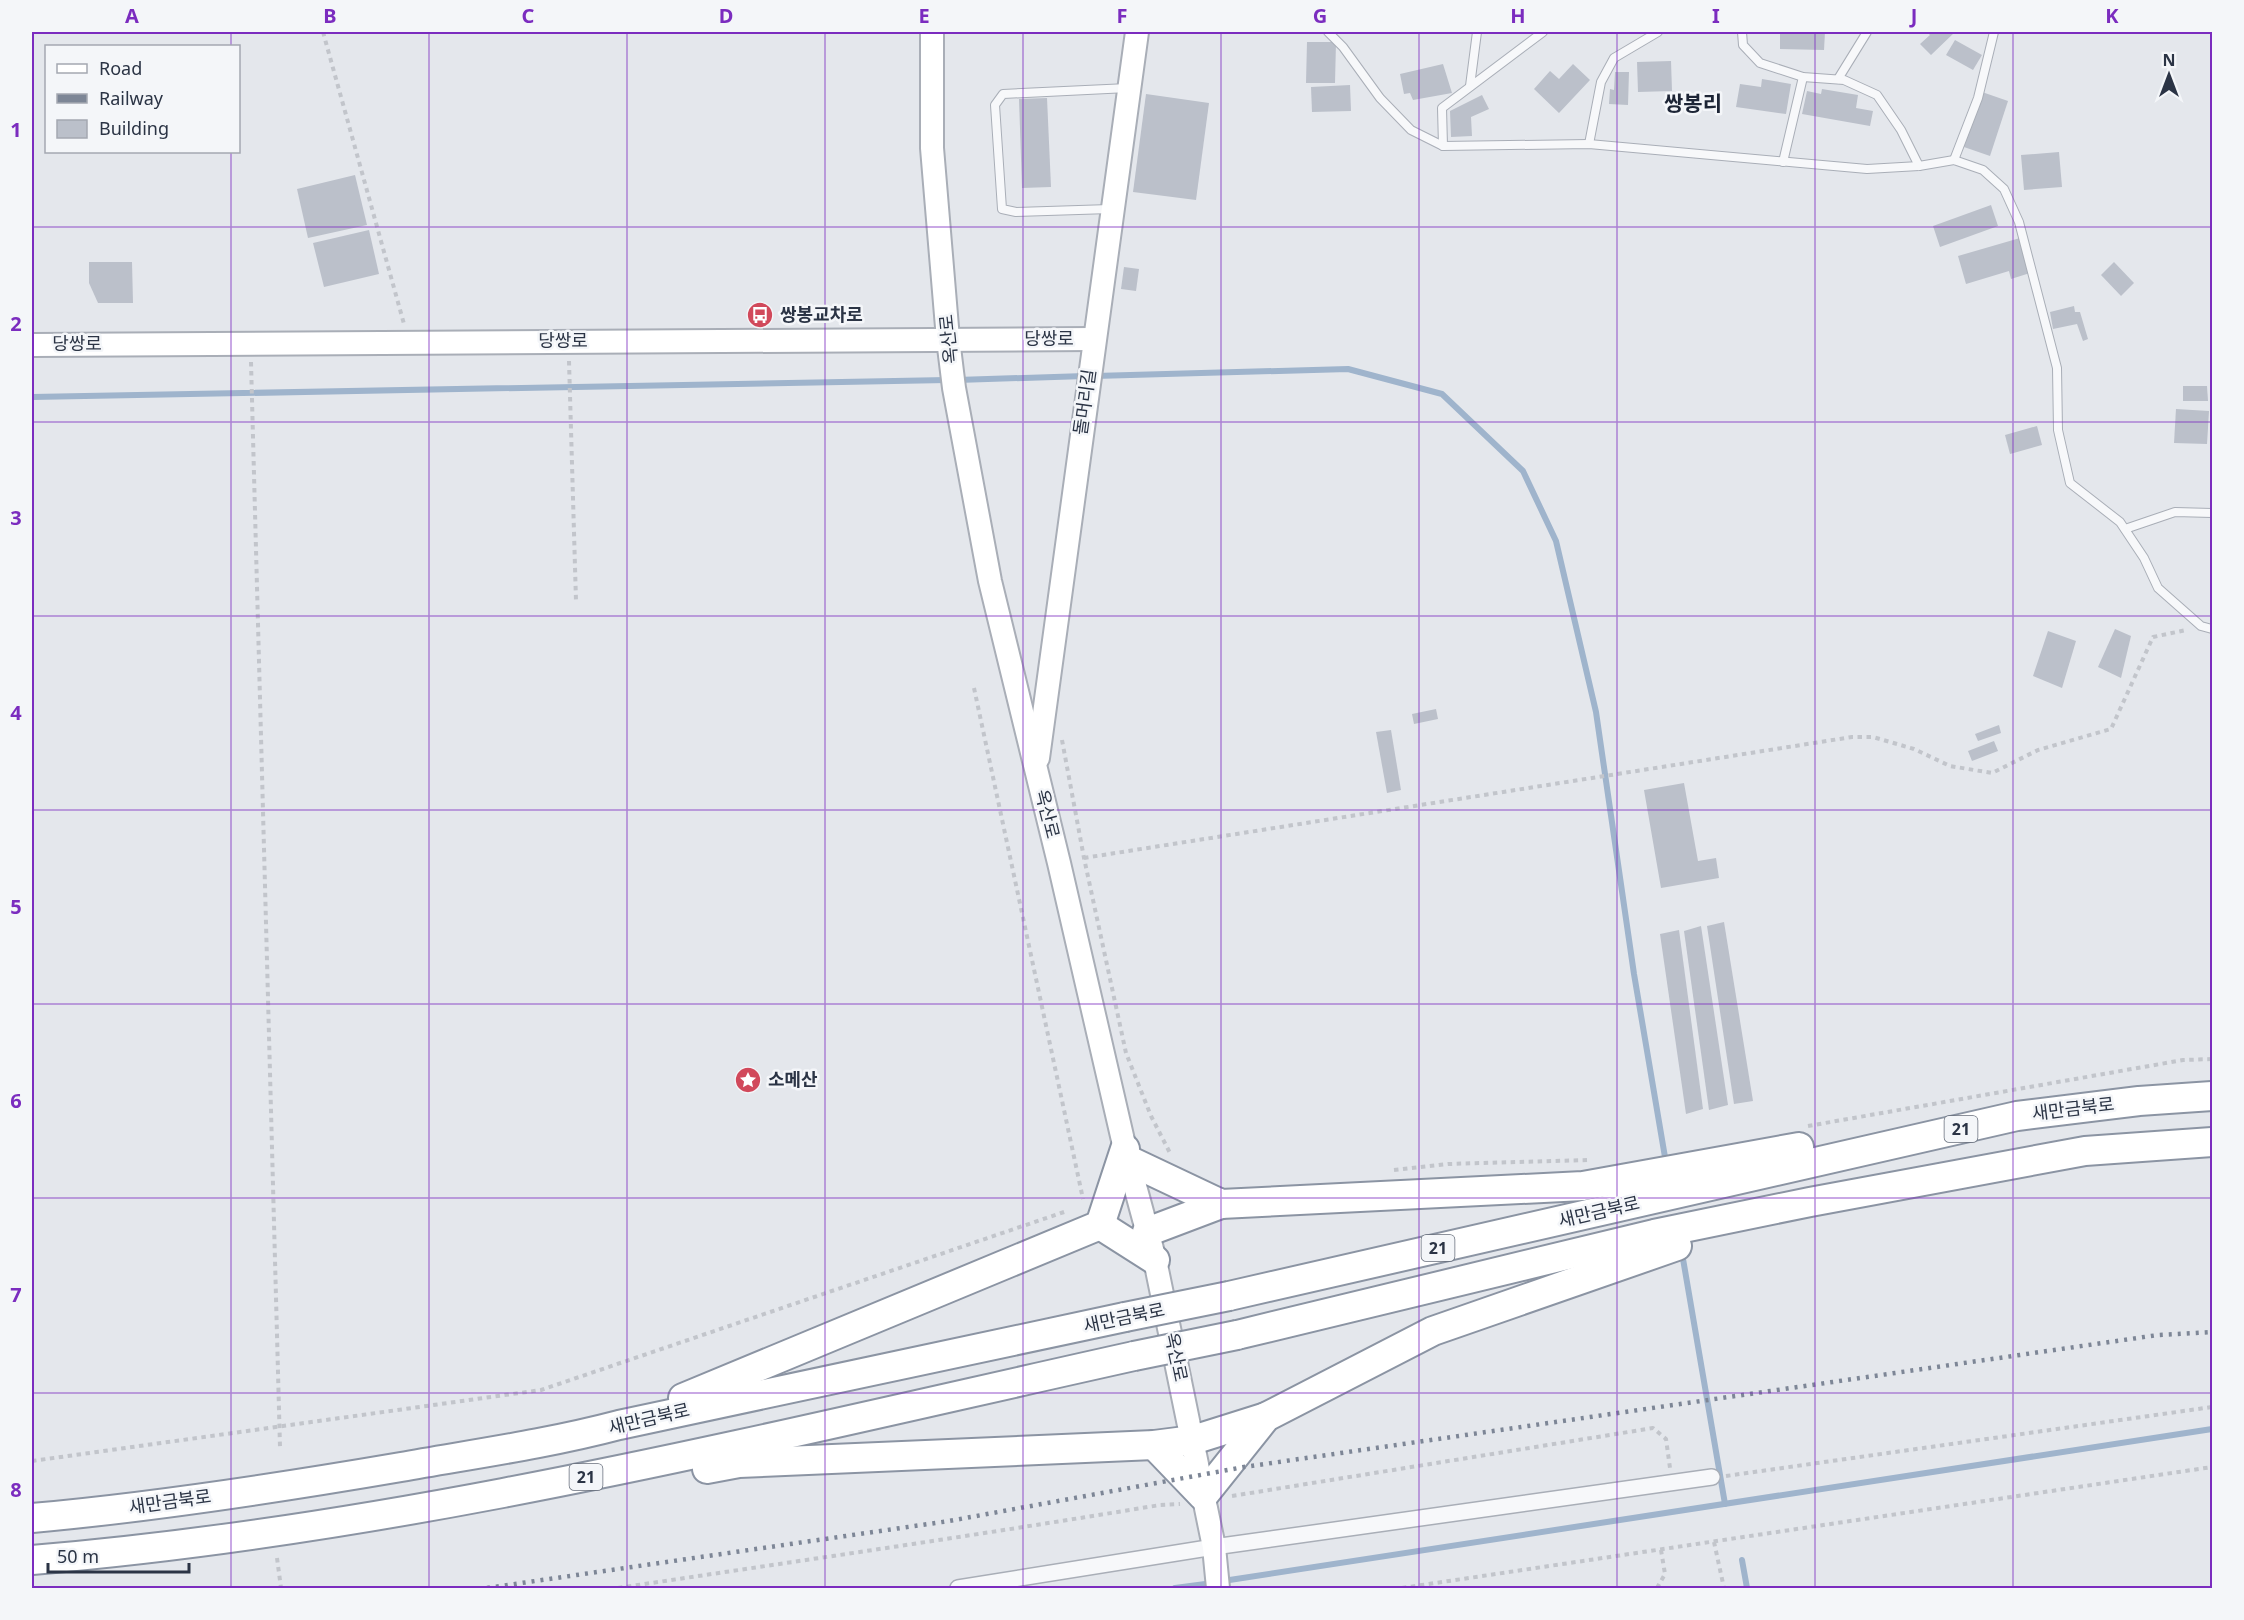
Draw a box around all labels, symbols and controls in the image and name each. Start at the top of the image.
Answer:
text: A [125,2,139,29]
text: B [323,2,337,29]
text: C [522,2,535,29]
text: D [719,2,733,29]
text: E [918,2,930,29]
text: F [1117,2,1127,29]
text: G [1313,2,1327,29]
text: H [1510,2,1526,29]
text: I [1712,2,1720,29]
text: J [1909,2,1917,29]
text: K [2105,2,2119,29]
legend [45,45,240,153]
north arrow [2139,45,2199,105]
text: N [2162,49,2176,71]
text: Road [99,56,142,80]
text: Railway [99,86,164,110]
district label: 쌍봉리 [1664,89,1722,117]
text: 1 [10,116,22,143]
text: Building [99,116,169,140]
bus stop icon: 쌍봉교차로 [745,300,775,330]
place label: 쌍봉교차로 [780,302,863,326]
text: 2 [10,310,22,337]
street label: 옥산로 [933,313,963,365]
street label: 당쌍로 [1024,326,1074,350]
street label: 당쌍로 [538,328,588,352]
street label: 당쌍로 [52,331,102,355]
street label: 돌머리길 [1068,367,1101,436]
text: 3 [10,504,22,531]
text: 4 [10,699,22,726]
street label: 옥산로 [1030,787,1066,841]
text: 5 [10,893,22,920]
place icon: 소메산 [733,1065,763,1095]
place label: 소메산 [768,1067,818,1091]
text: 6 [10,1087,22,1114]
street label: 새만금북로 [2030,1091,2115,1125]
road number: 21 [1944,1116,1978,1142]
street label: 새만금북로 [1556,1190,1642,1232]
road number: 21 [1422,1235,1454,1261]
text: 7 [10,1281,22,1308]
street label: 새만금북로 [1081,1297,1167,1337]
street label: 옥산로 [1160,1330,1194,1384]
street label: 새만금북로 [606,1397,692,1439]
road number: 21 [570,1464,602,1490]
text: 8 [10,1476,22,1503]
street label: 새만금북로 [127,1483,213,1519]
scale bar [48,1536,189,1574]
text: 50 m [57,1544,99,1568]

